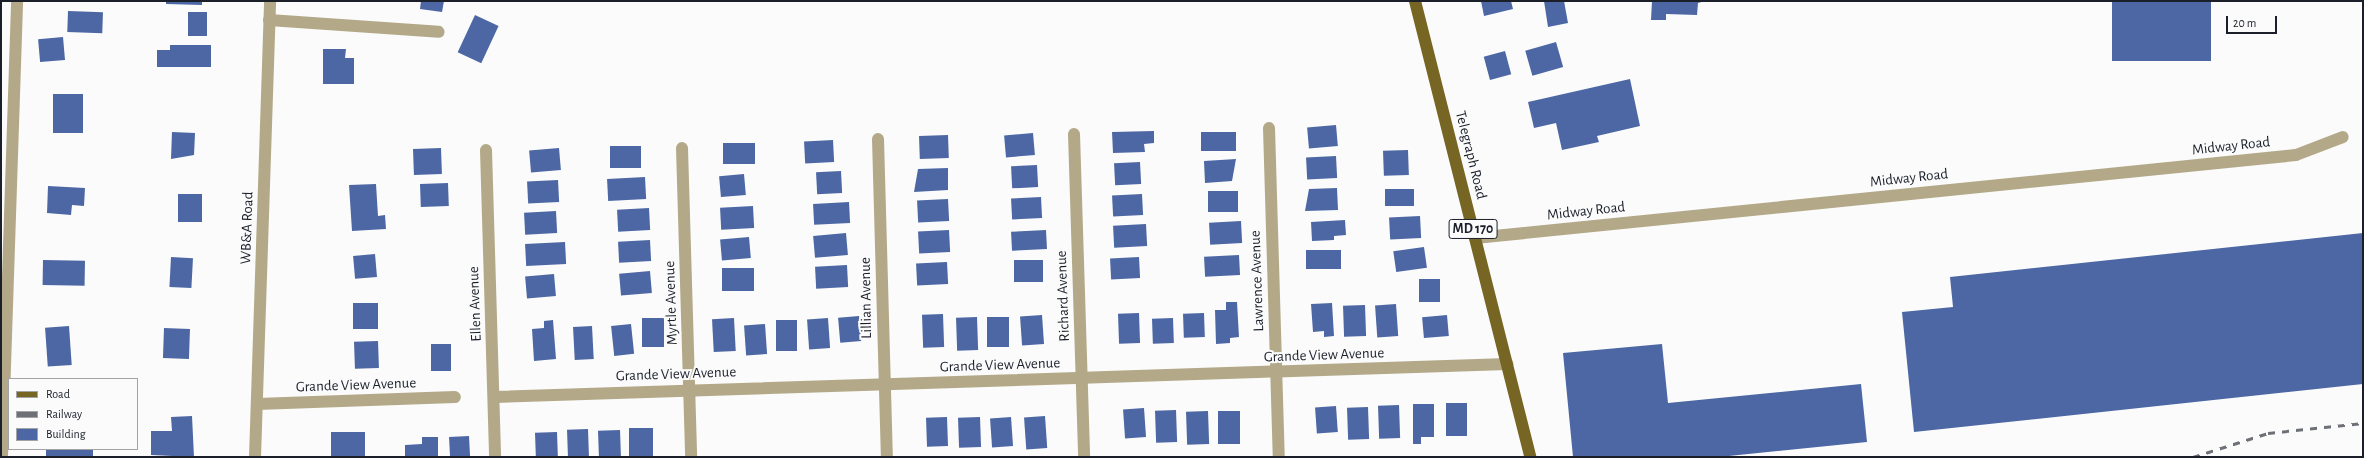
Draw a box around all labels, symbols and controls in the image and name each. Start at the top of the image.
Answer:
scale bar [2228,8,2279,34]
text: 20 m [2233,17,2256,29]
street label: Telegraph Road [1451,109,1491,201]
street label: Midway Road [2191,133,2271,159]
street label: Midway Road [1869,165,1949,191]
street label: WB&A Road [237,191,257,265]
street label: Midway Road [1546,198,1626,224]
road number: MD 170 [1448,217,1498,241]
street label: Lawrence Avenue [1246,230,1268,332]
street label: Richard Avenue [1052,250,1074,342]
street label: Lillian Avenue [856,257,876,339]
street label: Myrtle Avenue [661,261,681,345]
street label: Ellen Avenue [465,266,485,342]
street label: Grande View Avenue [1264,344,1384,366]
street label: Grande View Avenue [940,354,1060,376]
street label: Grande View Avenue [616,363,736,385]
street label: Grande View Avenue [296,374,416,396]
legend [8,378,138,450]
text: Road [46,388,70,400]
text: Railway [46,408,82,420]
text: Building [46,428,86,440]

